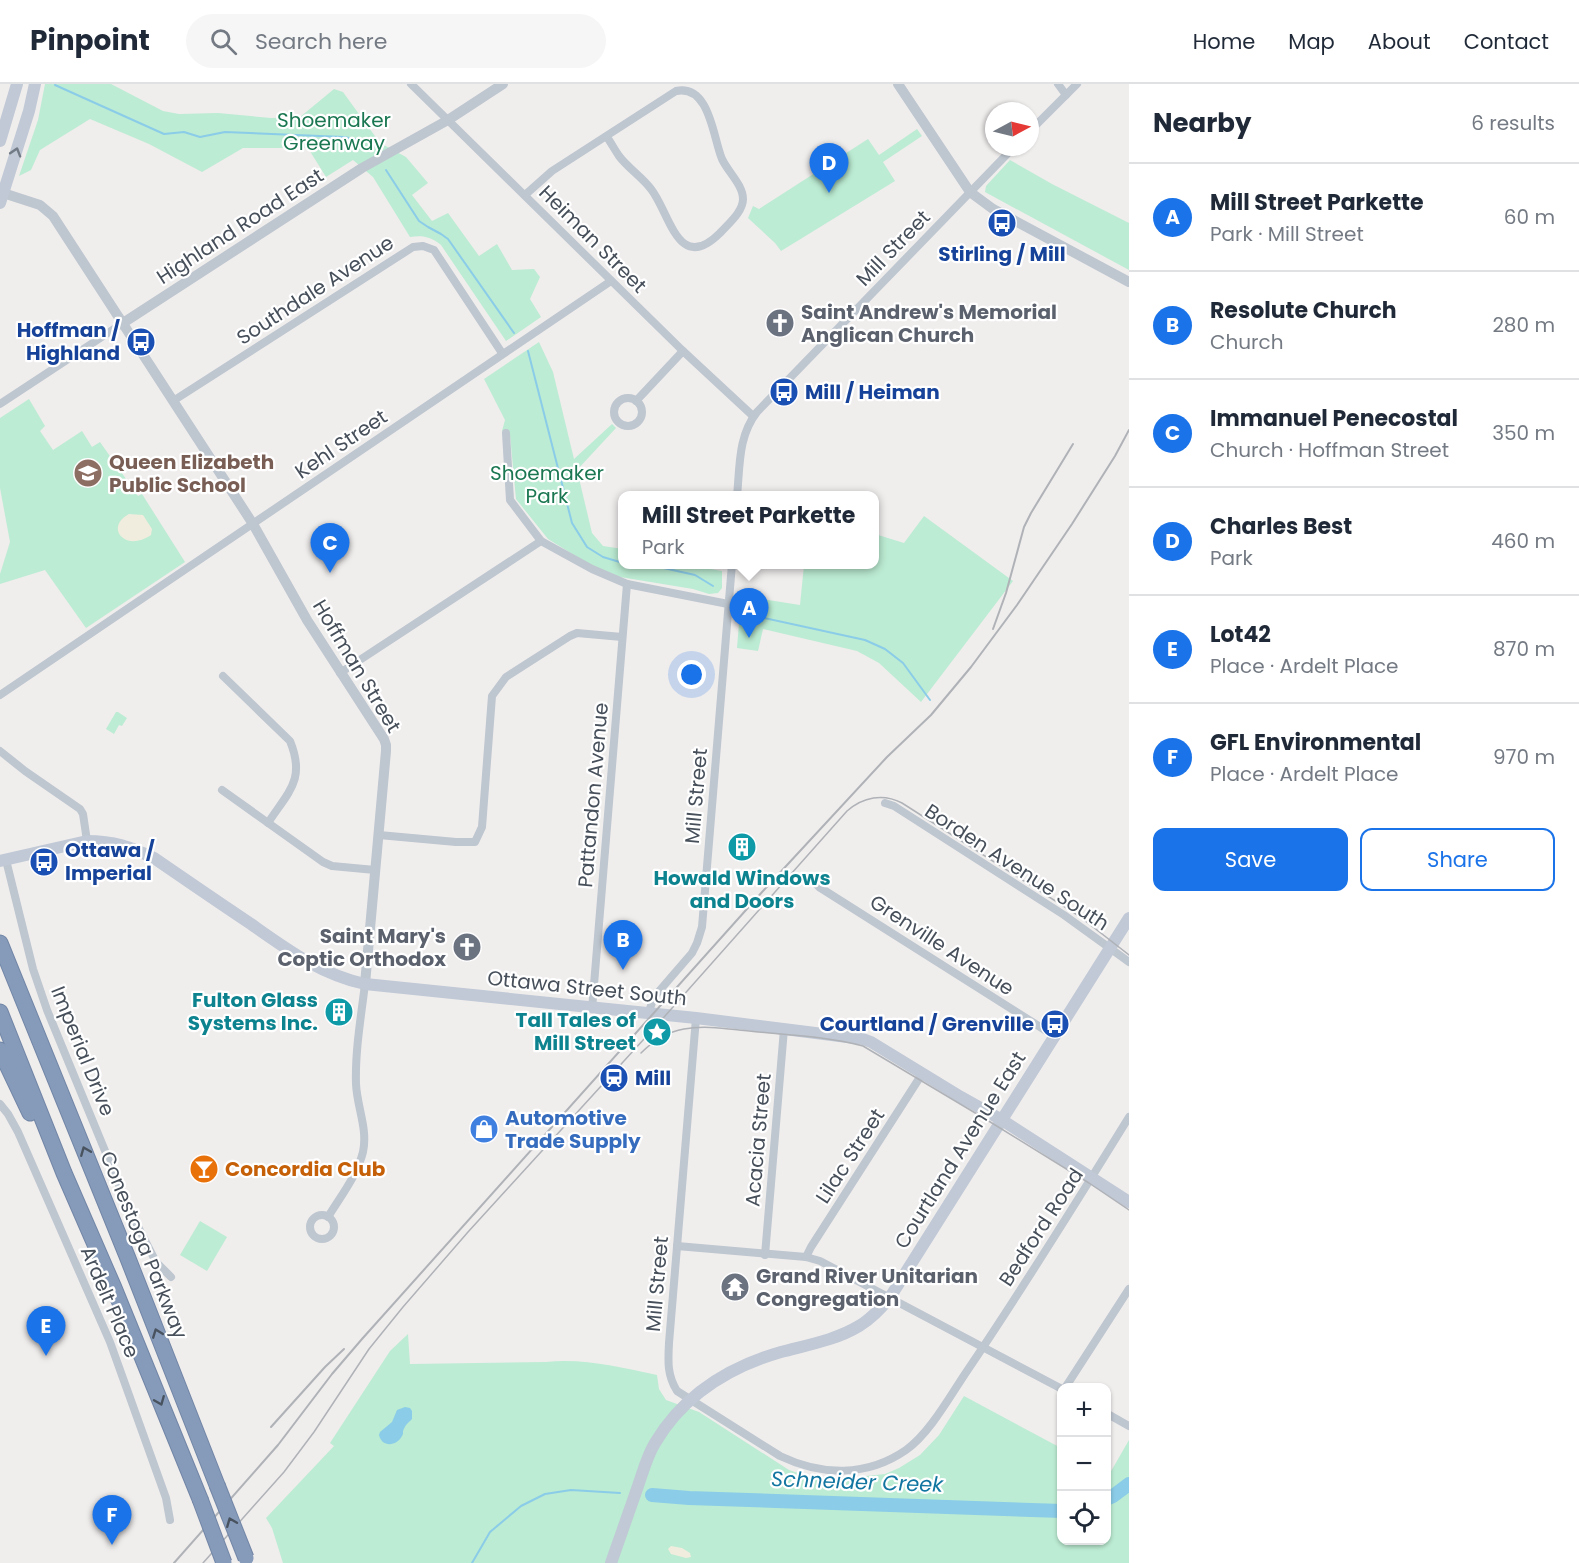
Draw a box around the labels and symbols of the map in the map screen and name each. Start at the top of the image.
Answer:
north arrow [985,102,1039,156]
park label: Shoemaker Greenway [277,106,391,157]
pin: D [810,144,848,193]
one-way arrow [9,147,21,158]
street label: Highland Road East [151,161,329,291]
street label: Heiman Street [533,179,653,299]
street label: Mill Street [850,204,936,292]
bus stop icon: Stirling / Mill [986,207,1018,239]
street label: Southdale Avenue [231,229,399,351]
place label: Stirling / Mill [938,240,1066,268]
place label: Saint Andrew's Memorial Anglican Church [801,298,1057,349]
church icon: Saint Andrew's Memorial Anglican Church [764,307,796,339]
place label: Hoffman / Highland [17,316,120,367]
bus stop icon: Hoffman / Highland [125,326,157,358]
bus stop icon: Mill / Heiman [768,376,800,408]
place label: Mill / Heiman [805,378,940,406]
street label: Kehl Street [289,403,393,485]
place label: Queen Elizabeth Public School [109,448,274,499]
school or university icon: Queen Elizabeth Public School [72,457,104,489]
park label: Shoemaker Park [490,459,604,510]
pin: C [310,524,350,573]
pin: A [730,588,768,638]
street label: Hoffman Street [306,594,408,738]
your location [677,660,706,689]
street label: Pattandon Avenue [571,701,615,889]
street label: Mill Street [678,747,714,845]
street label: Borden Avenue South [919,797,1115,937]
building icon: Howald Windows and Doors [726,831,758,863]
place label: Ottawa / Imperial [65,836,155,887]
bus stop icon: Ottawa / Imperial [28,846,60,878]
place label: Howald Windows and Doors [653,864,831,915]
street label: Grenville Avenue [864,888,1020,1002]
pin: B [604,920,642,970]
place label: Saint Mary's Coptic Orthodox [277,922,446,973]
church icon: Saint Mary's Coptic Orthodox [451,931,483,963]
street label: Ottawa Street South [486,964,688,1012]
street label: Imperial Drive [44,982,122,1120]
place label: Fulton Glass Systems Inc. [188,986,318,1037]
building icon: Fulton Glass Systems Inc. [323,996,355,1028]
place label: Tall Tales of Mill Street [516,1006,636,1057]
bus stop icon: Courtland / Grenville [1039,1008,1071,1040]
place label: Courtland / Grenville [820,1010,1034,1038]
place icon: Tall Tales of Mill Street [641,1016,673,1048]
street label: Courtland Avenue East [888,1046,1032,1254]
station icon: Mill [598,1062,630,1094]
place label: Mill [635,1064,671,1092]
street label: Acacia Street [738,1072,778,1208]
street label: Lilac Street [809,1103,891,1209]
place label: Automotive Trade Supply [505,1104,641,1155]
shop icon: Automotive Trade Supply [468,1113,500,1145]
one-way arrow [80,1147,92,1158]
street label: Conestoga Parkway [93,1147,195,1343]
bar icon: Concordia Club [188,1153,220,1185]
place label: Concordia Club [225,1155,386,1183]
street label: Bedford Road [992,1162,1090,1292]
street label: Mill Street [639,1235,675,1333]
street label: Ardelt Place [74,1242,146,1362]
place label: Grand River Unitarian Congregation [756,1262,978,1313]
temple icon: Grand River Unitarian Congregation [719,1271,751,1303]
pin: E [26,1306,66,1356]
one-way arrow [152,1328,164,1339]
one-way arrow [153,1395,165,1406]
water label: Schneider Creek [770,1464,945,1499]
pin: F [92,1496,132,1545]
one-way arrow [226,1517,238,1528]

